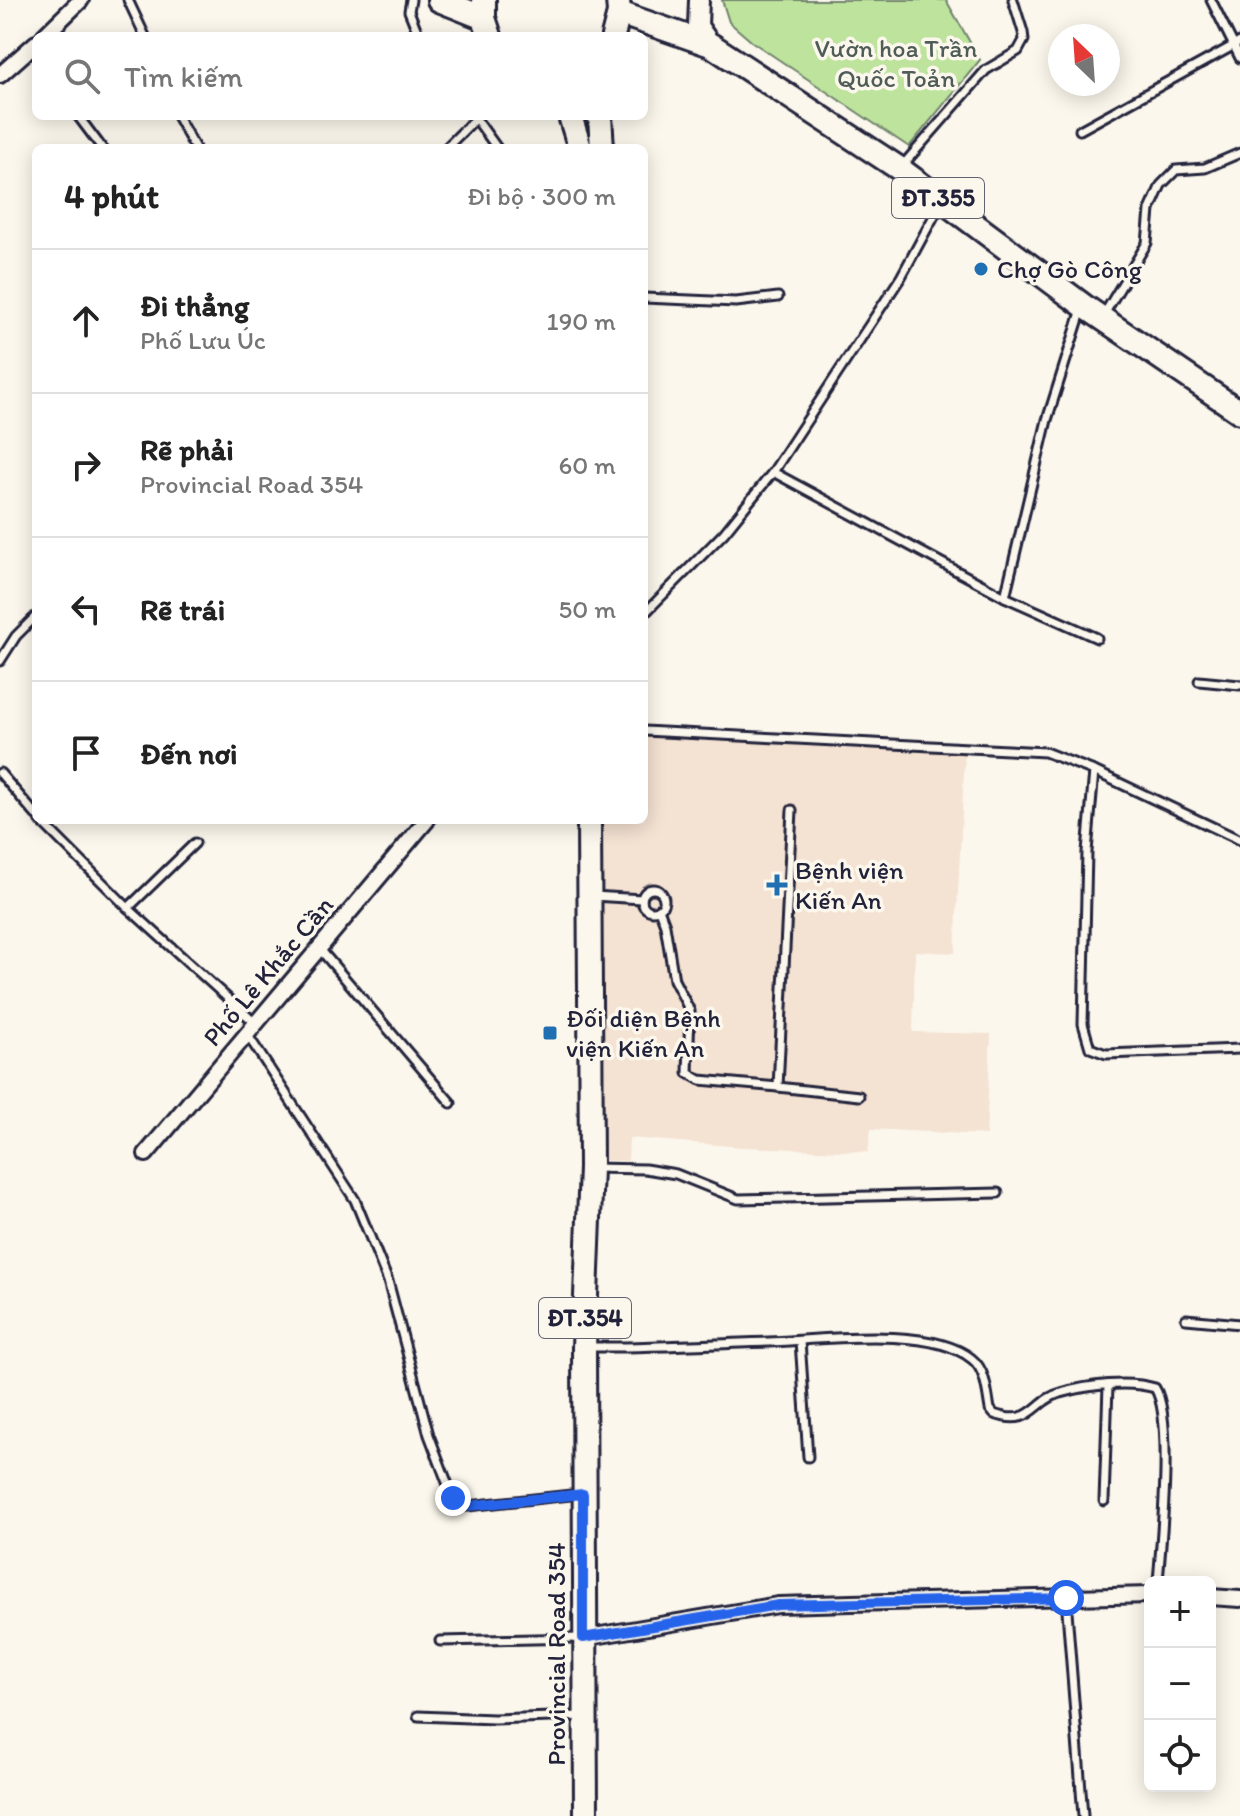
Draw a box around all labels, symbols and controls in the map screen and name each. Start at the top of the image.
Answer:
north arrow [1048,24,1120,96]
search box [32,32,648,120]
park label: Vườn hoa Trần Quốc Toản [815,32,978,94]
icon: search [60,54,104,98]
text: Tìm kiếm [124,58,243,95]
text: 4 phút [64,176,159,217]
road number: ĐT.355 [892,178,984,218]
text: Đi bộ · 300 m [467,180,616,212]
place label: Chợ Gò Công [997,253,1143,285]
marker: Chợ Gò Công [972,260,990,278]
text: Đi thẳng [140,287,249,324]
icon: ahead [64,299,108,343]
text: 190 m [547,305,616,337]
text: Phố Lưu Úc [140,324,266,356]
text: Rẽ phải [140,431,234,468]
icon: right [64,443,108,487]
text: 60 m [559,449,616,481]
text: Provincial Road 354 [140,468,363,500]
icon: left [64,587,108,631]
text: Rẽ trái [140,591,225,628]
text: 50 m [559,593,616,625]
icon: arrive [64,731,108,775]
text: Đến nơi [140,735,238,772]
place label: Bệnh viện Kiến An [795,854,904,916]
marker: Bệnh viện Kiến An [766,874,788,896]
street label: Phố Lê Khắc Cần [196,889,340,1053]
place label: Đối diện Bệnh viện Kiến An [566,1002,721,1064]
marker: Đối diện Bệnh viện Kiến An [541,1024,559,1042]
road number: ĐT.354 [539,1298,631,1338]
route end [435,1480,471,1516]
street label: Provincial Road 354 [540,1542,572,1766]
map controls [1144,1576,1216,1792]
button: + [1144,1576,1216,1648]
route start [1048,1580,1084,1616]
button: − [1144,1648,1216,1720]
button: locate [1144,1720,1216,1792]

